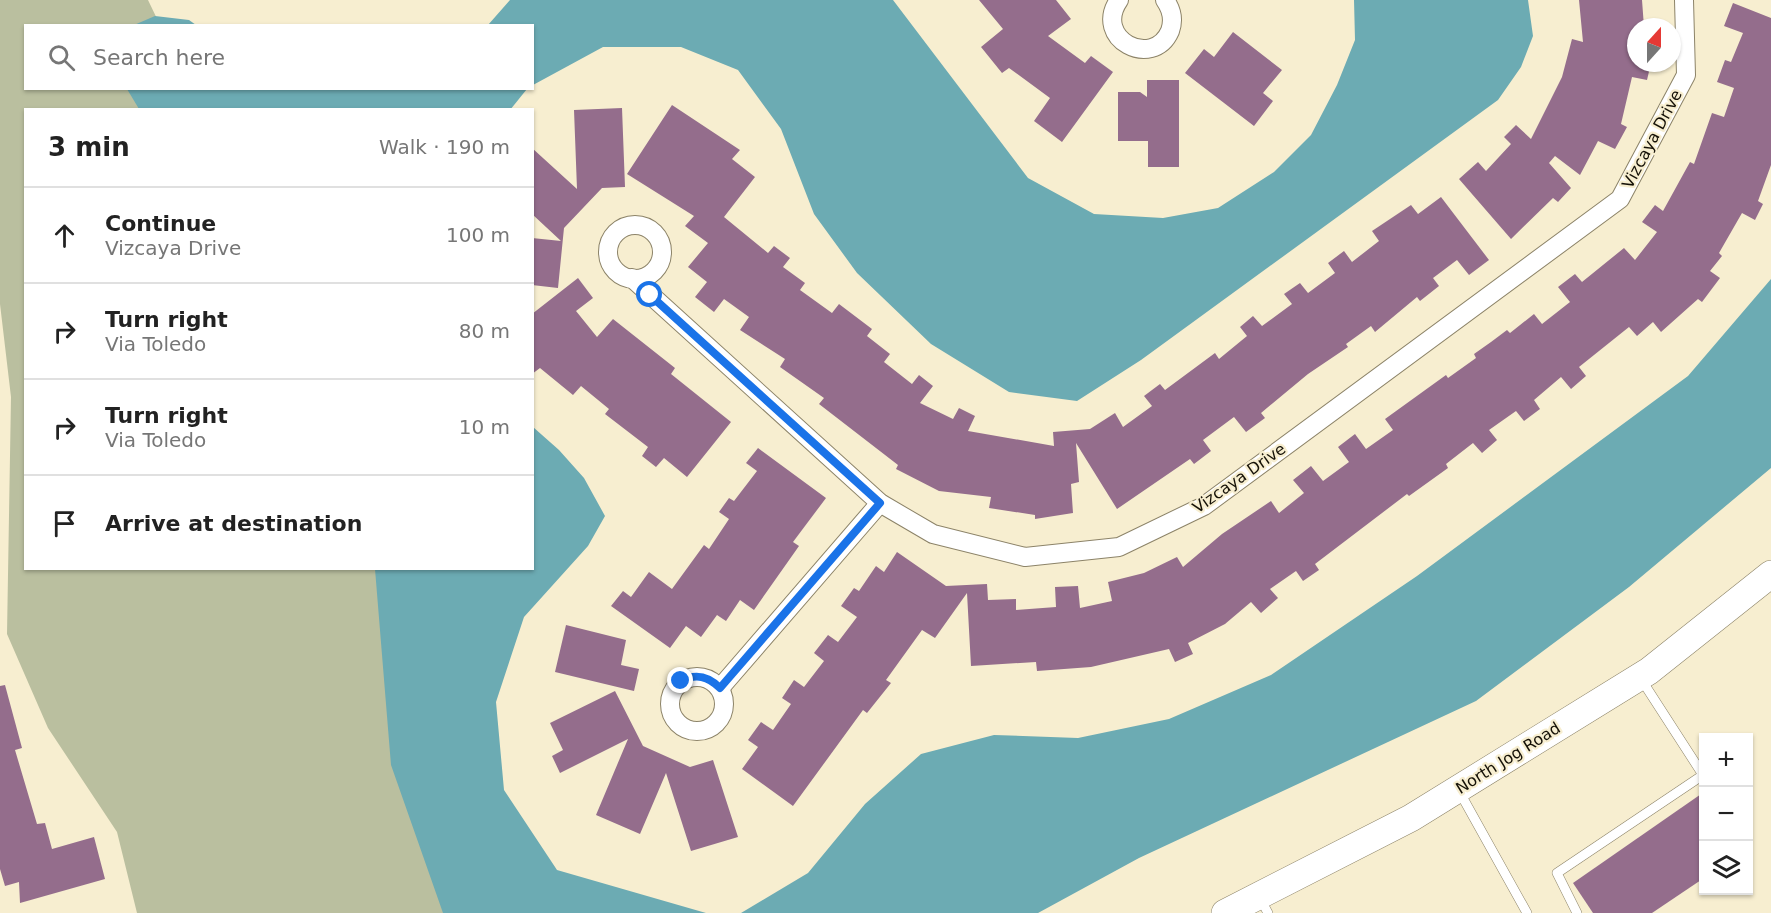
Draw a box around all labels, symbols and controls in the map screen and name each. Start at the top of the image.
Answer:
north arrow [1627,18,1681,72]
search box [24,24,534,90]
icon: search [45,41,78,74]
text: Search here [93,45,225,70]
street label: Vizcaya Drive [1618,86,1686,192]
text: 3 min [48,132,130,162]
text: Walk · 190 m [379,135,510,159]
text: Continue [105,211,216,236]
icon: ahead [48,219,81,252]
text: 100 m [446,223,510,247]
text: Vizcaya Drive [105,236,241,260]
route start [636,281,662,307]
text: Turn right [105,307,228,332]
icon: right [48,315,81,348]
text: 80 m [459,319,510,343]
text: Via Toledo [105,332,206,356]
text: Turn right [105,403,228,428]
icon: right [48,411,81,444]
text: 10 m [459,415,510,439]
text: Via Toledo [105,428,206,452]
street label: Vizcaya Drive [1189,439,1289,517]
icon: arrive [48,507,81,540]
text: Arrive at destination [105,511,362,536]
route end [667,667,693,693]
street label: North Jog Road [1452,718,1564,798]
map controls [1699,733,1753,895]
button: + [1699,733,1753,787]
button: − [1699,787,1753,841]
button: layers [1699,841,1753,895]

